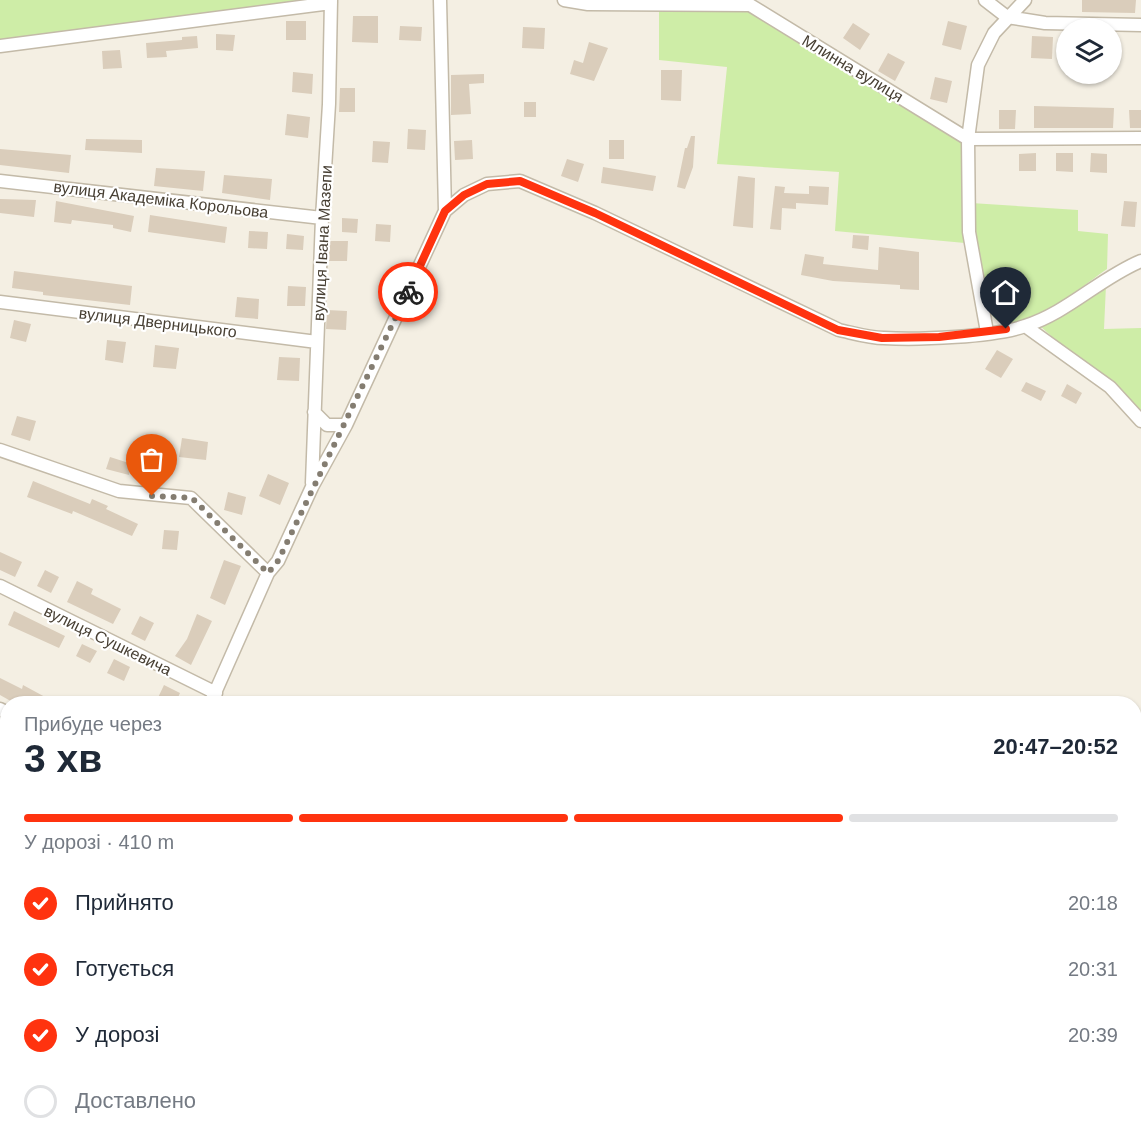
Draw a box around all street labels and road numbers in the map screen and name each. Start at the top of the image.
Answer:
street label: Млинна вулиця [799,32,906,105]
street label: вулиця Івана Мазепи [310,165,335,321]
street label: вулиця Академіка Корольова [53,178,269,221]
street label: вулиця Дверницького [78,304,238,341]
street label: вулиця Сушкевича [41,602,174,679]

